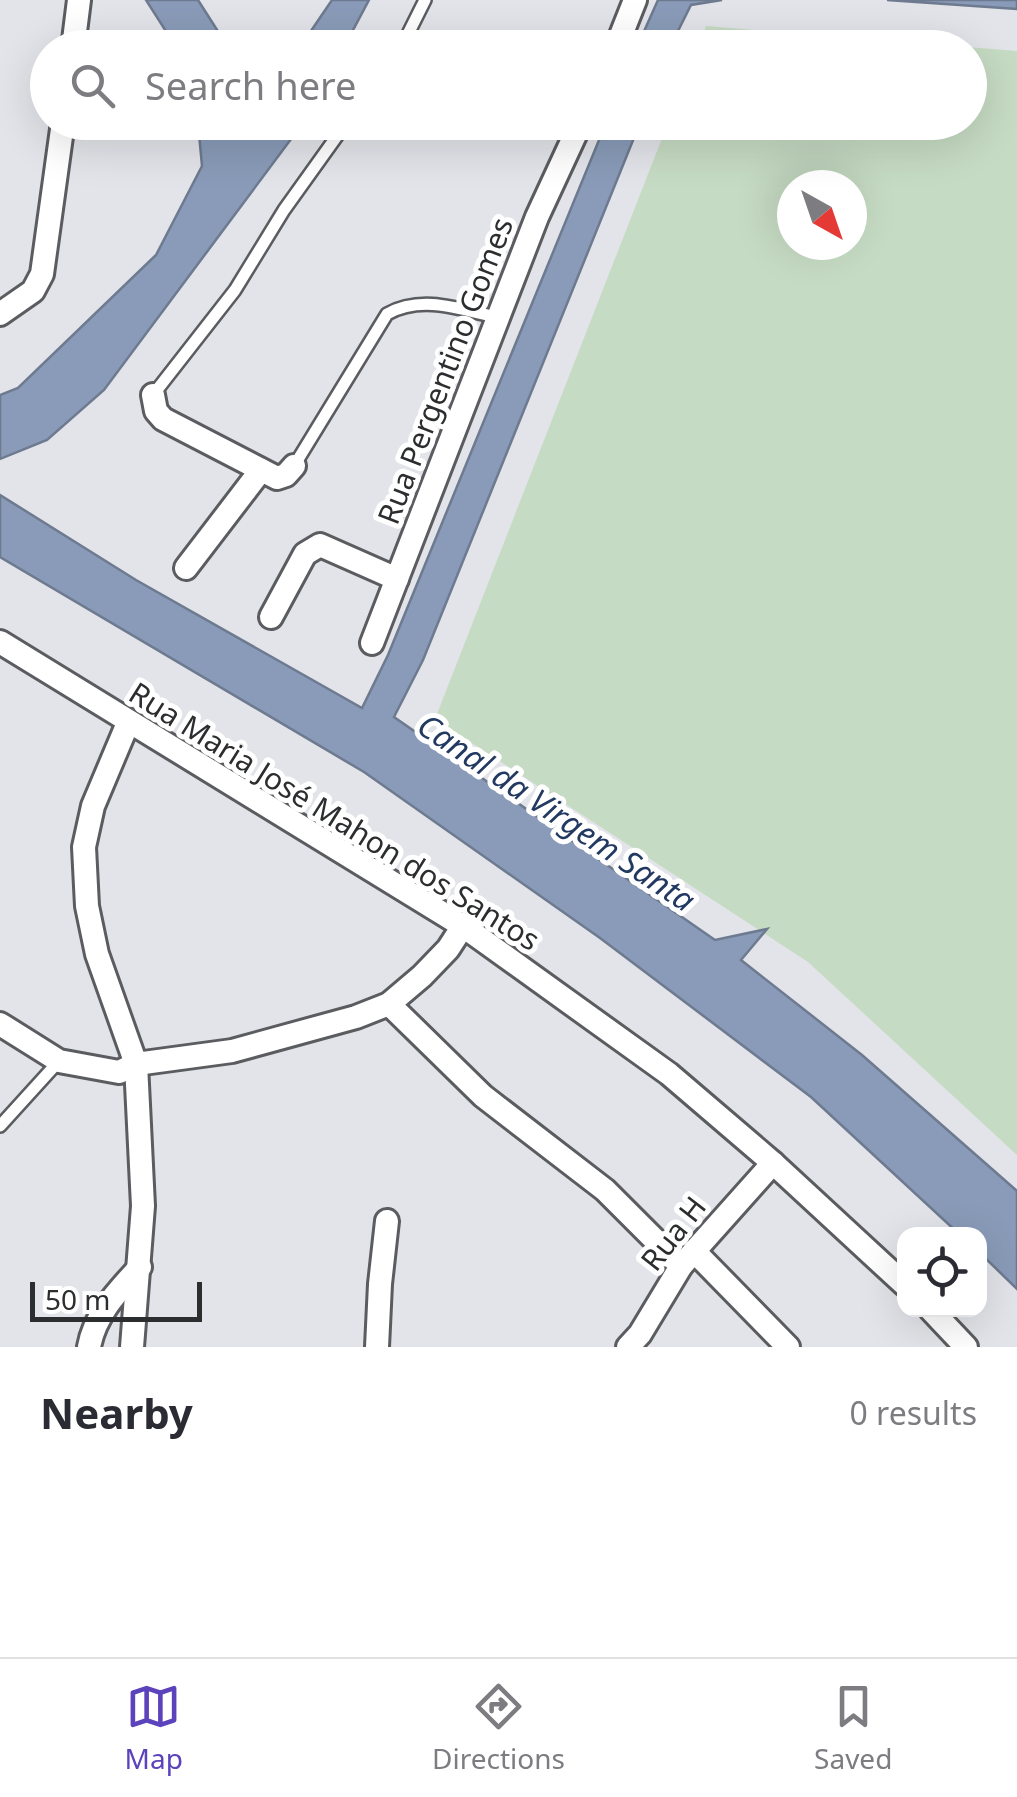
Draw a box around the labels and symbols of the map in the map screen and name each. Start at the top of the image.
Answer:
north arrow [777,170,867,260]
street label: Rua Pergentino Gomes [367,211,522,530]
street label: Rua Maria José Mahon dos Santos [122,672,548,960]
water label: Canal da Virgem Santa [410,703,704,921]
street label: Rua H [631,1187,715,1279]
scale bar [30,1277,202,1322]

